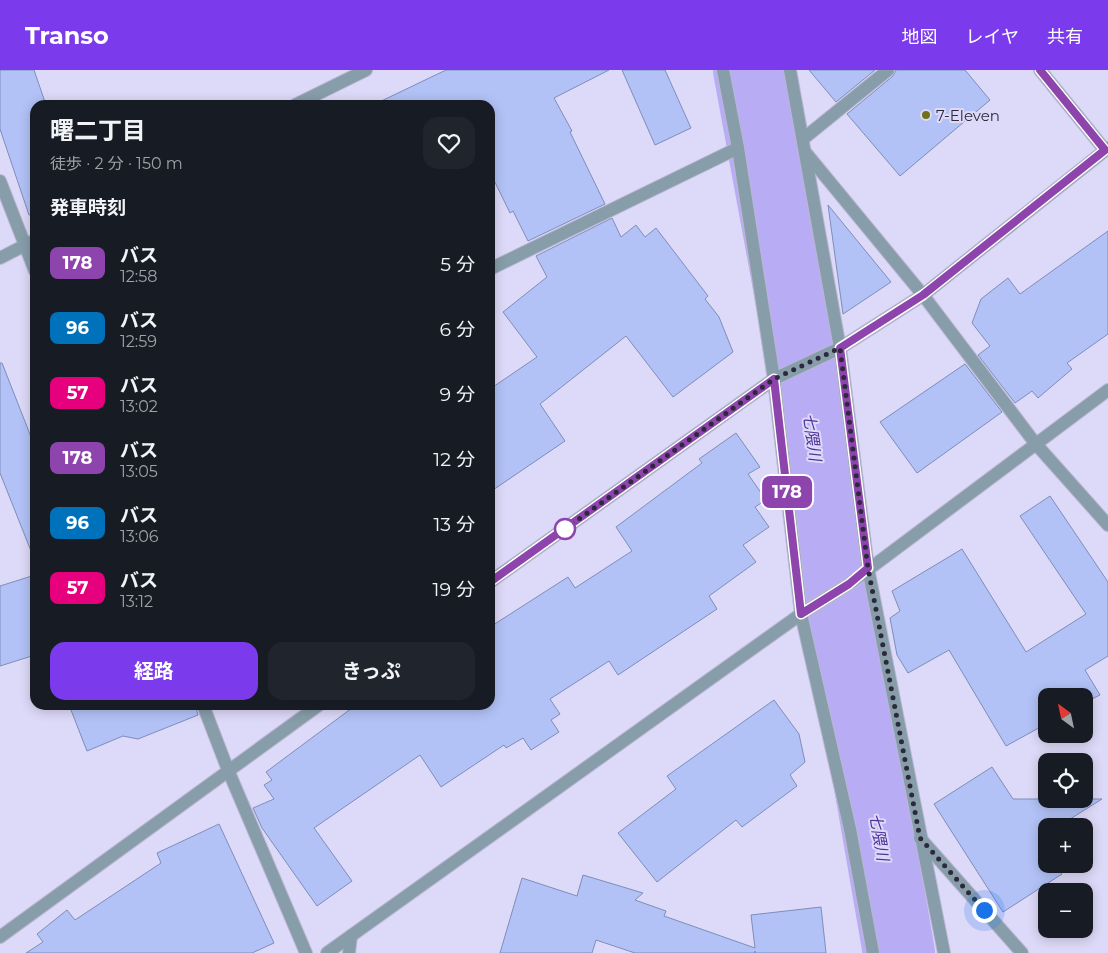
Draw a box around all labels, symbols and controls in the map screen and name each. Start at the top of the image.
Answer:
text: Transo [25,21,109,50]
text: 地図 [902,26,938,48]
text: レイヤ [966,26,1019,48]
text: 共有 [1047,26,1083,48]
place label: 7-Eleven [936,106,1000,125]
marker: 7-Eleven [920,109,932,121]
text: 曙二丁目 [50,116,146,145]
button: heart [423,117,475,169]
text: 徒歩 · 2 分 · 150 m [50,154,183,173]
text: 発車時刻 [50,196,126,219]
text: バス [120,244,158,267]
text: 178 [63,252,92,274]
text: 5 分 [440,253,475,276]
text: 12:58 [120,267,158,286]
text: バス [120,309,158,332]
text: 96 [66,317,89,339]
text: 6 分 [439,318,475,341]
text: 12:59 [120,332,157,351]
text: バス [120,374,158,397]
text: 57 [67,382,88,404]
text: 9 分 [439,383,475,406]
text: 13:02 [120,397,158,416]
water label: 七隈川 [799,412,825,464]
text: バス [120,439,158,462]
text: 178 [63,447,92,469]
text: 12 分 [433,448,475,471]
text: 13:05 [120,462,158,481]
line badge: 178 [758,476,816,508]
text: 178 [772,481,802,503]
text: バス [120,504,158,527]
text: 96 [66,512,89,534]
text: 13 分 [433,513,475,536]
unlabelled marker [554,518,576,540]
text: 13:06 [120,527,159,546]
text: バス [120,569,158,592]
text: 57 [67,577,88,599]
text: 19 分 [433,578,475,601]
text: 13:12 [120,592,153,611]
button: 経路 [50,642,258,700]
button: きっぷ [268,642,475,700]
north arrow [1038,688,1092,742]
map controls [1038,688,1093,938]
button: locate [1038,753,1093,808]
water label: 七隈川 [865,812,893,864]
button: + [1038,818,1093,873]
button: − [1038,883,1093,938]
your location [972,898,997,923]

